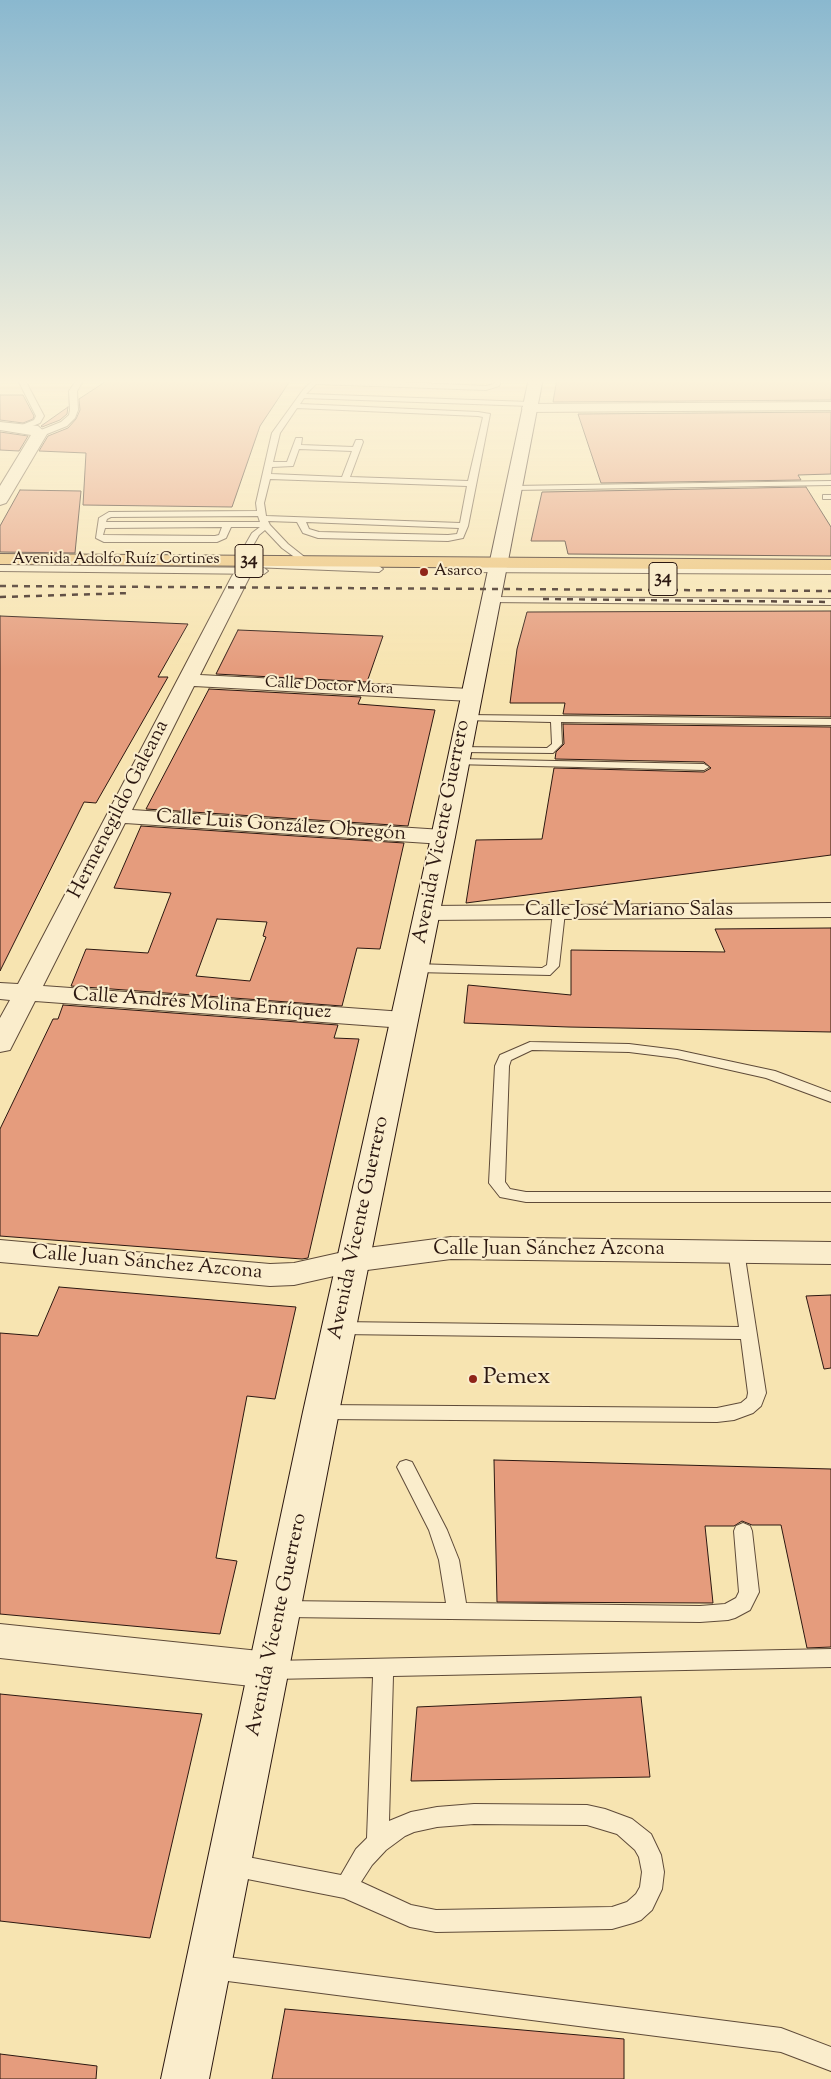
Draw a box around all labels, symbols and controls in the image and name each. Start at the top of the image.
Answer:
road number: 34 [235,544,263,578]
street label: Avenida Adolfo Ruíz Cortines [12,550,220,570]
place label: Asarco [434,562,482,582]
road number: 34 [649,562,677,596]
marker: Asarco [418,566,430,578]
street label: Calle Doctor Mora [264,674,394,700]
street label: Hermenegildo Galeana [65,717,175,903]
street label: Avenida Vicente Guerrero [410,718,476,946]
street label: Calle Luis González Obregón [155,806,407,848]
street label: Calle José Mariano Salas [525,900,733,924]
street label: Calle Andrés Molina Enríquez [72,984,332,1026]
street label: Avenida Vicente Guerrero [325,1114,395,1342]
street label: Calle Juan Sánchez Azcona [433,1239,665,1263]
street label: Calle Juan Sánchez Azcona [31,1242,263,1286]
place label: Pemex [483,1365,550,1393]
marker: Pemex [467,1373,479,1385]
street label: Avenida Vicente Guerrero [243,1511,313,1739]

